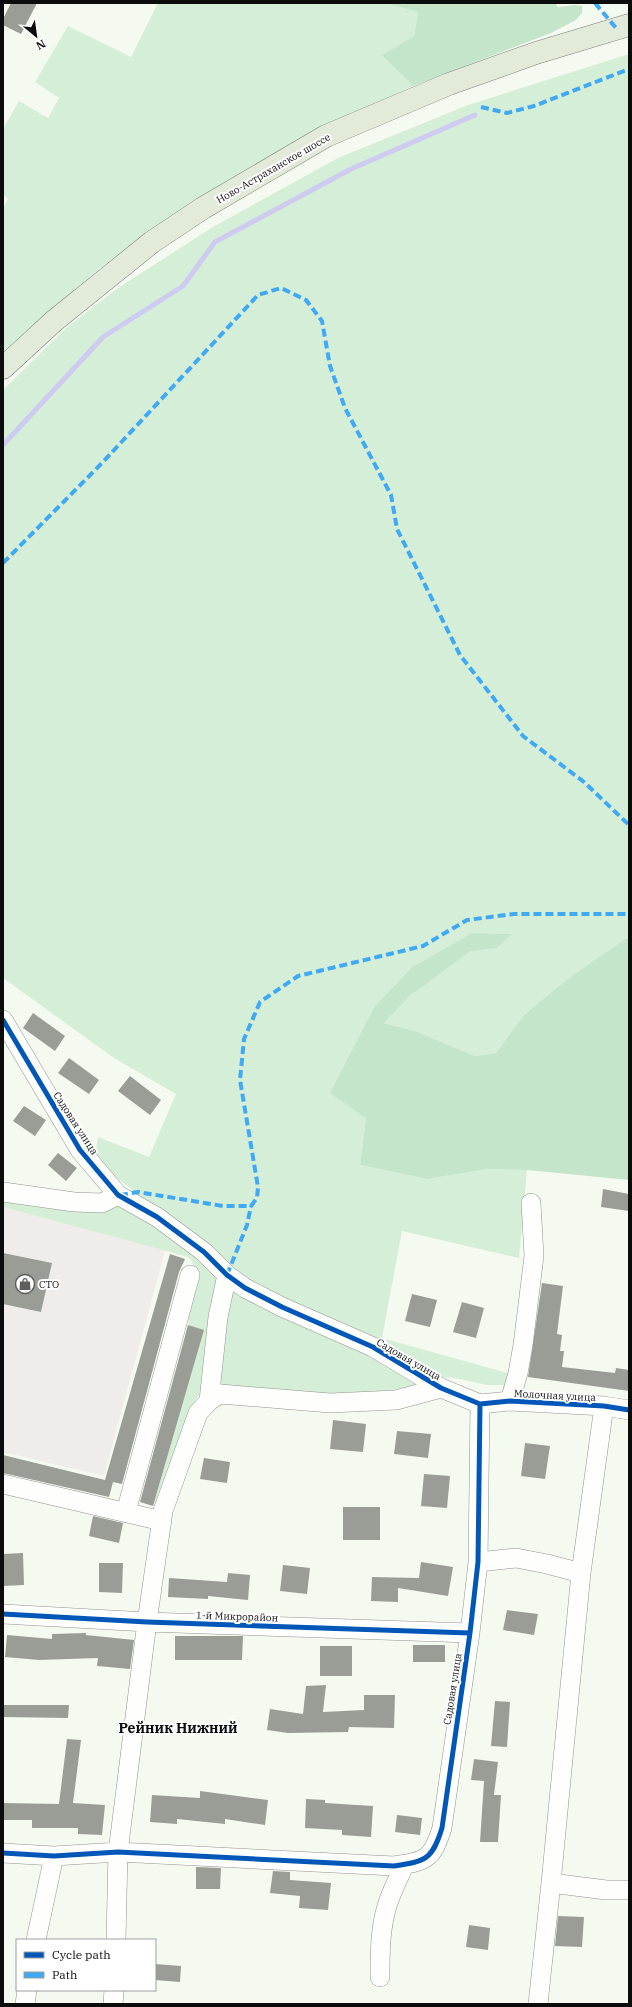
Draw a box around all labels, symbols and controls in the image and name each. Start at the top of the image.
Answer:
north arrow [16,16,56,56]
text: N [33,37,48,53]
street label: Ново-Астраханское шоссе [214,130,333,206]
street label: Садовая улица [50,1089,101,1158]
shop icon: СТО [14,1273,36,1295]
place label: СТО [39,1278,59,1291]
street label: Садовая улица [374,1336,444,1383]
street label: Молочная улица [514,1387,597,1404]
street label: 1-й Микрорайон [196,1609,279,1624]
street label: Садовая улица [440,1652,465,1726]
district label: Рейник Нижний [118,1719,238,1737]
legend [16,1939,156,1991]
text: Cycle path [52,1947,111,1962]
text: Path [52,1967,78,1982]

